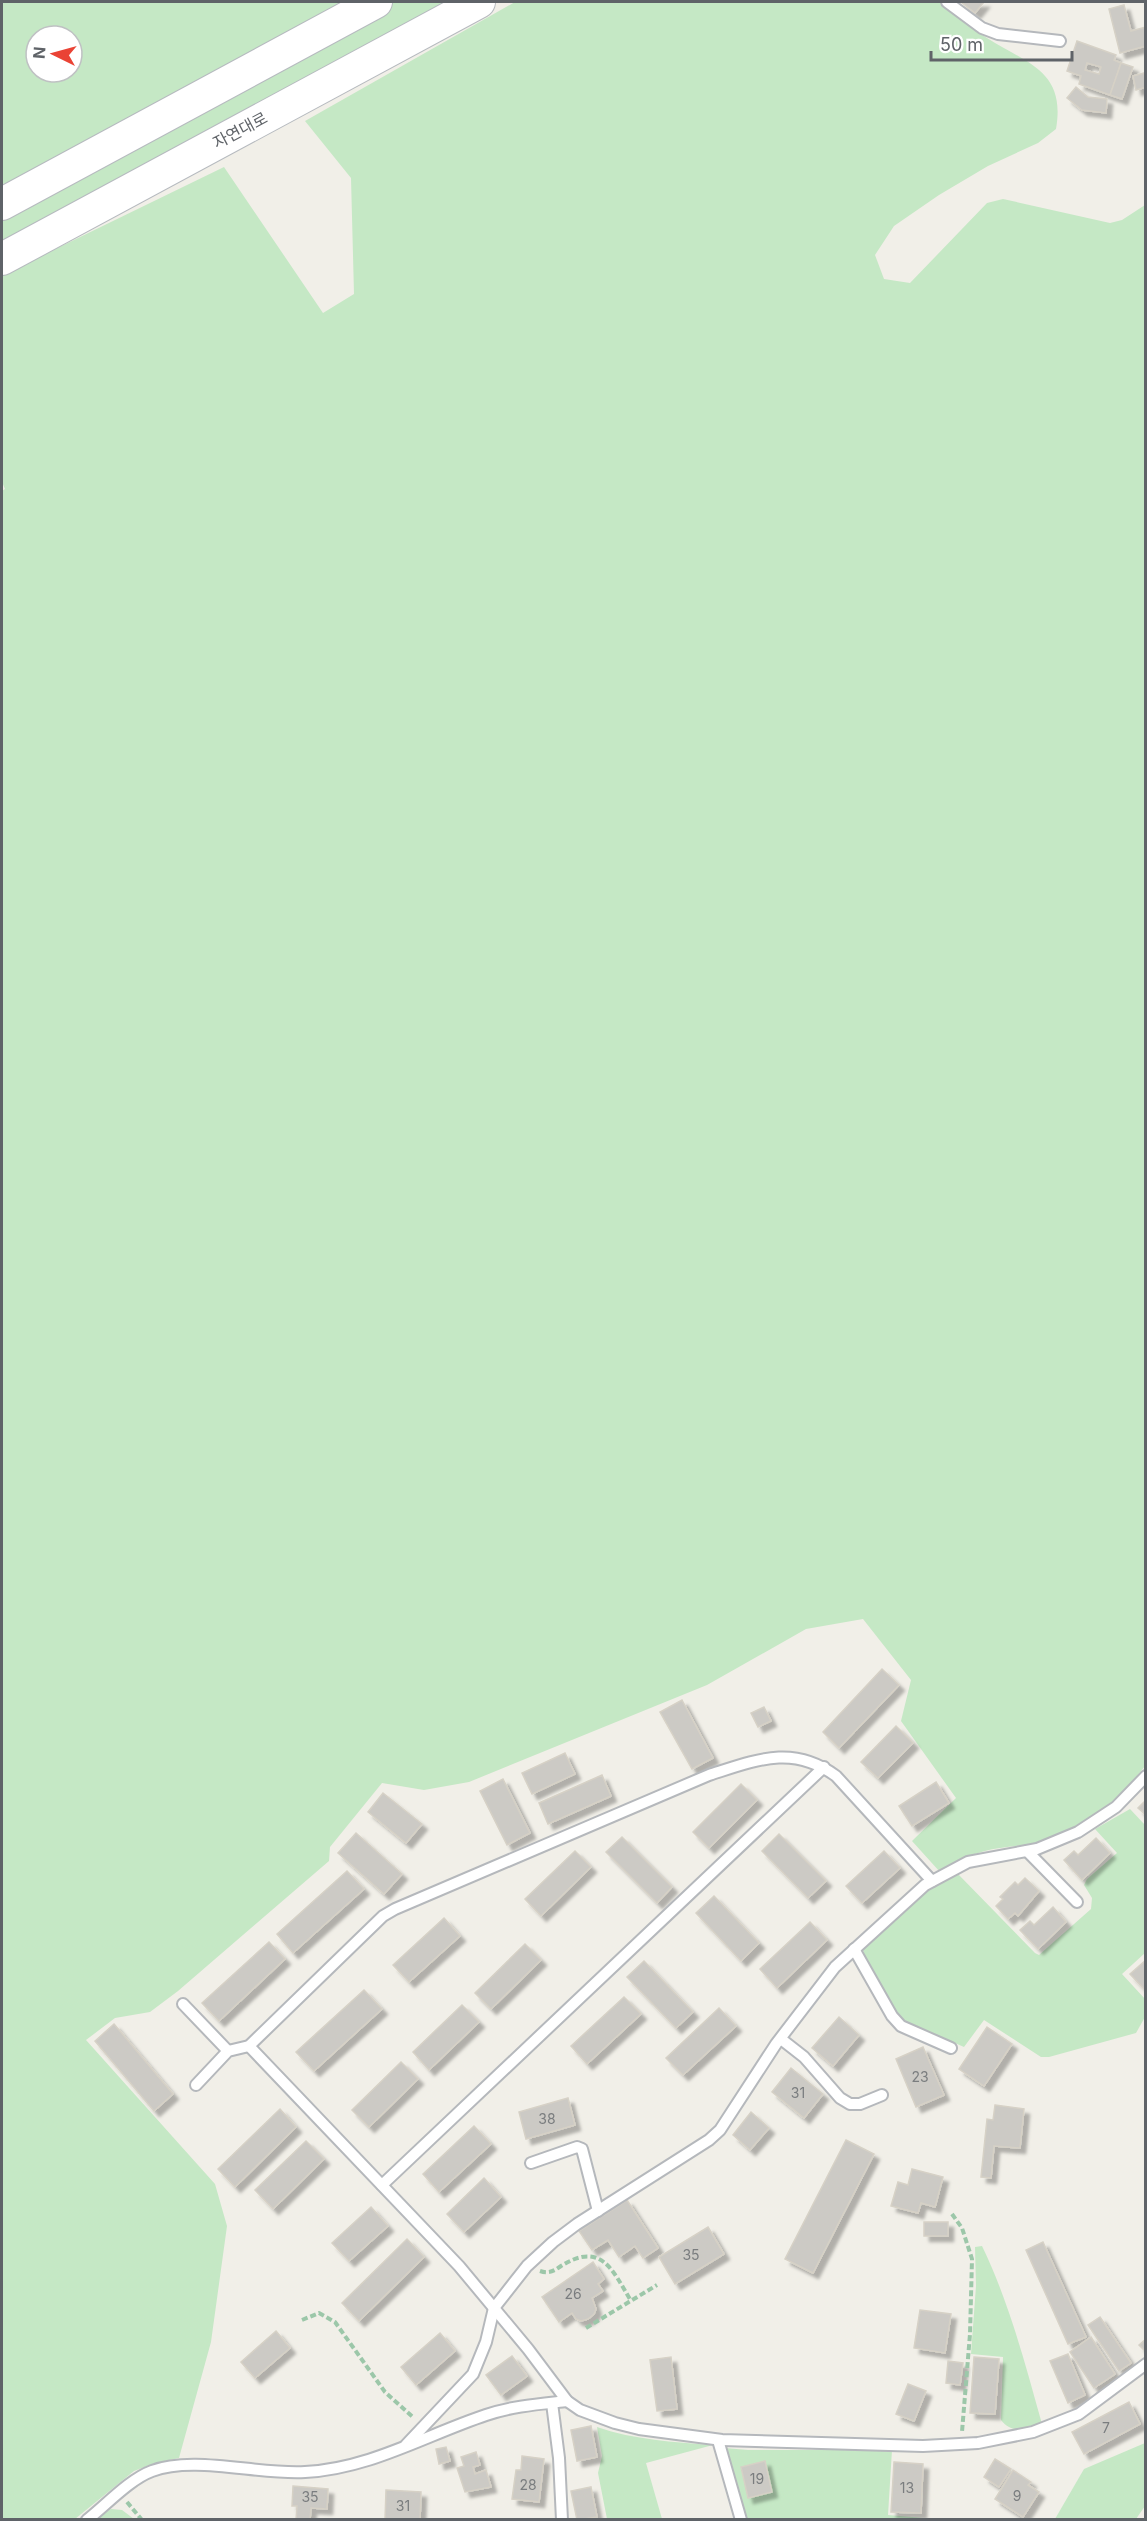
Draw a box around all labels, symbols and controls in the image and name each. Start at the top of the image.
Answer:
north arrow [24,24,84,84]
scale bar [931,24,1072,62]
text: 50 m [940,34,983,55]
text: N [29,46,50,60]
street label: 자연대로 [209,107,271,153]
house number: 23 [911,2068,929,2085]
house number: 31 [791,2084,805,2101]
house number: 38 [538,2110,556,2127]
house number: 35 [682,2246,700,2263]
house number: 26 [564,2285,582,2302]
house number: 7 [1102,2419,1110,2436]
house number: 19 [750,2470,764,2487]
house number: 28 [519,2476,537,2493]
house number: 13 [900,2479,914,2496]
house number: 9 [1013,2487,1021,2504]
house number: 35 [301,2488,319,2505]
house number: 31 [396,2497,410,2514]

